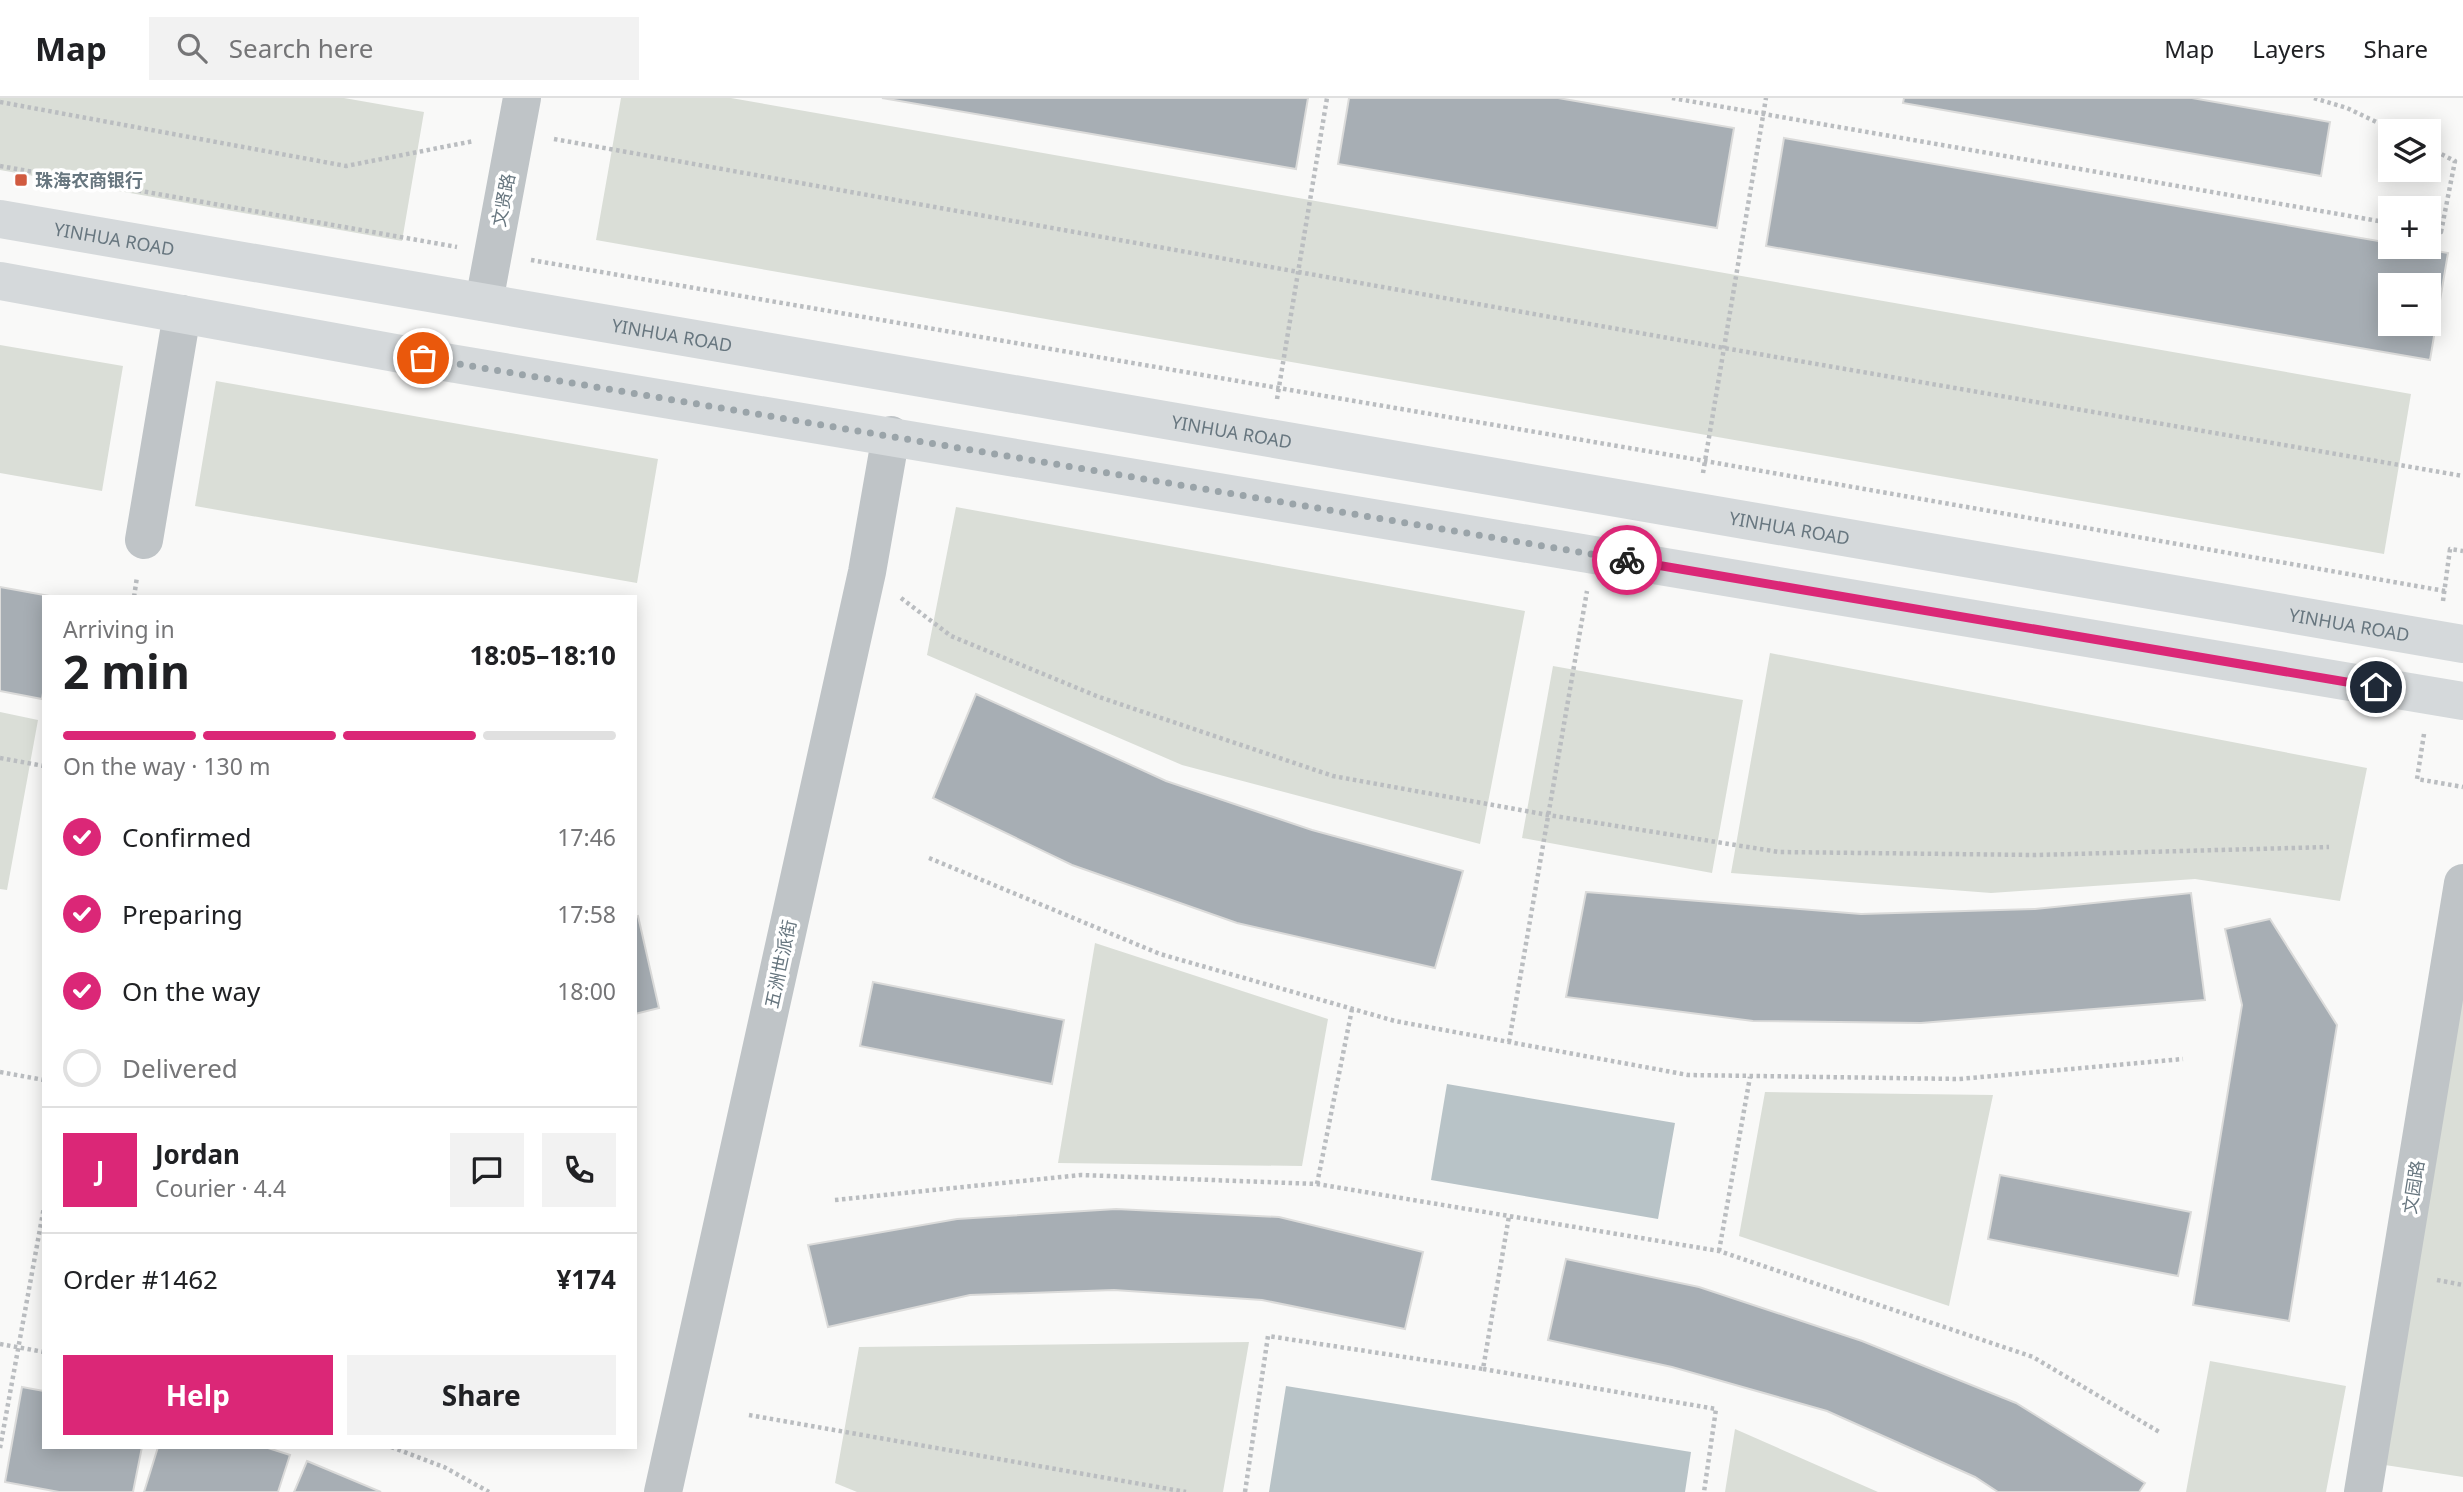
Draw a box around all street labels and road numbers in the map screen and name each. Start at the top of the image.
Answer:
street label: 文贤路 [486,171,520,229]
street label: YINHUA ROAD [52,217,177,261]
street label: YINHUA ROAD [610,313,734,357]
street label: YINHUA ROAD [1170,409,1294,454]
street label: YINHUA ROAD [1727,506,1852,550]
street label: YINHUA ROAD [2287,602,2411,647]
street label: 五洲世派街 [759,917,801,1011]
street label: 文园路 [2397,1158,2429,1216]

